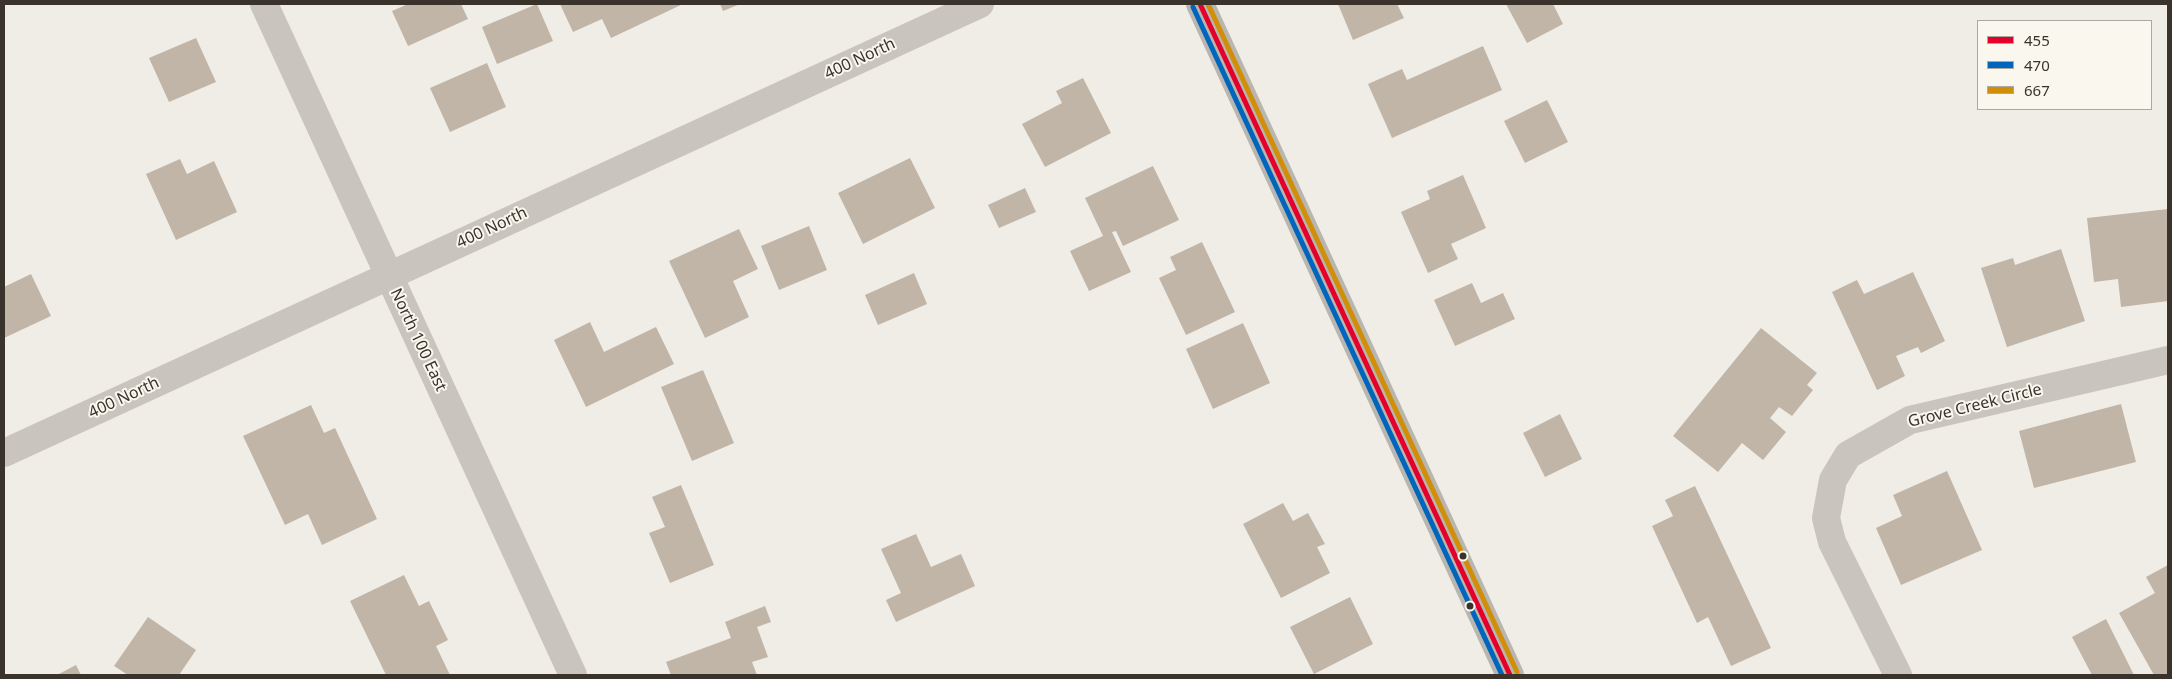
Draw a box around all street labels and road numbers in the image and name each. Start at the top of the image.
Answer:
street label: 400 North [822,34,898,84]
street label: 400 North [454,203,530,253]
street label: North 100 East [386,286,450,394]
street label: 400 North [86,373,162,423]
street label: Grove Creek Circle [1906,380,2044,432]

